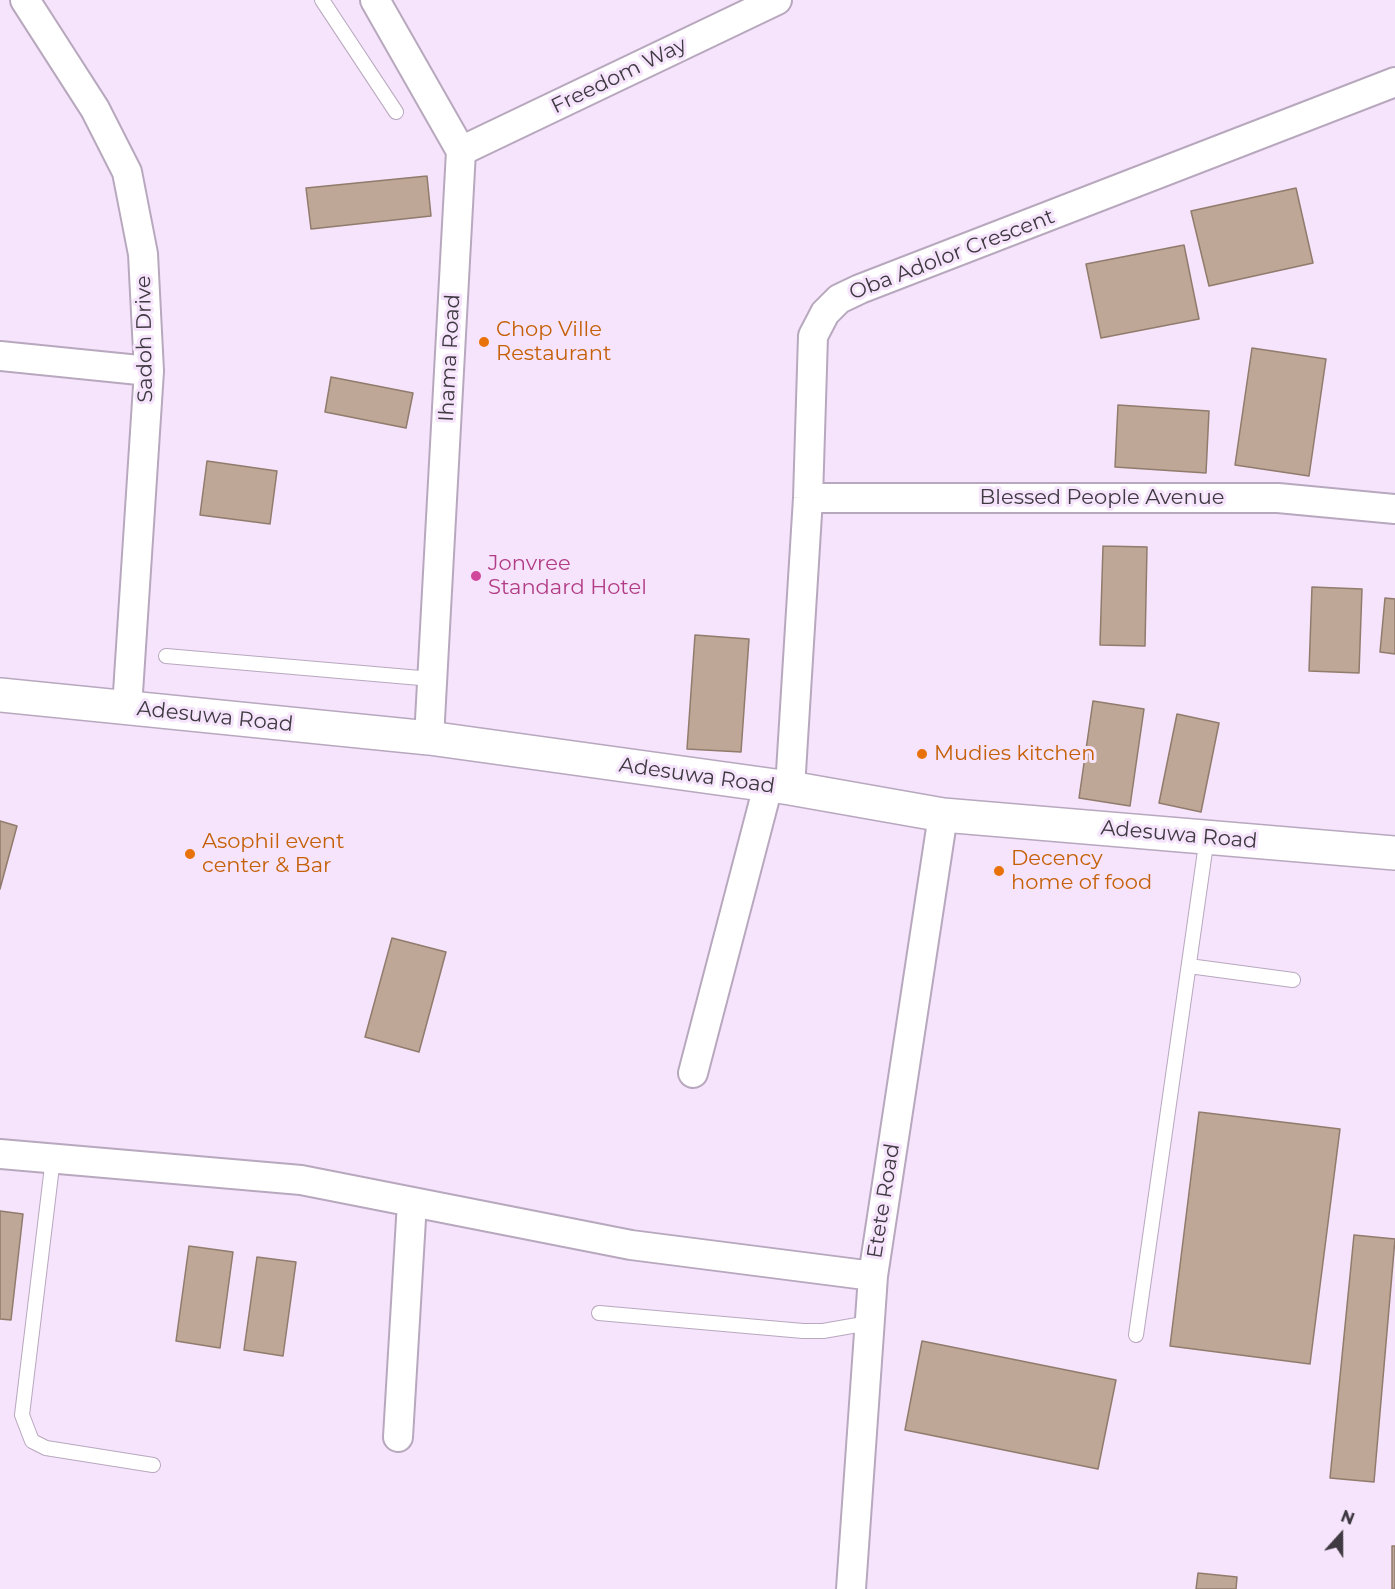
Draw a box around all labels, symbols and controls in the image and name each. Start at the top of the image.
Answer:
street label: Freedom Way [547,32,691,120]
street label: Oba Adolor Crescent [846,204,1058,306]
street label: Sadoh Drive [131,275,159,403]
street label: Ihama Road [434,293,466,423]
place label: Chop Ville Restaurant [496,317,611,367]
marker: Chop Ville Restaurant [477,335,491,349]
street label: Blessed People Avenue [979,485,1225,511]
place label: Jonvree Standard Hotel [488,551,647,601]
marker: Jonvree Standard Hotel [469,569,483,583]
street label: Adesuwa Road [136,696,294,738]
place label: Mudies kitchen [934,741,1095,767]
marker: Mudies kitchen [915,747,929,761]
street label: Adesuwa Road [617,753,777,799]
street label: Adesuwa Road [1100,816,1258,854]
place label: Asophil event center & Bar [202,829,345,879]
place label: Decency home of food [1011,846,1152,896]
marker: Asophil event center & Bar [183,847,197,861]
marker: Decency home of food [992,864,1006,878]
street label: Etete Road [862,1142,906,1260]
north arrow [1311,1505,1371,1565]
text: N [1338,1507,1357,1529]

